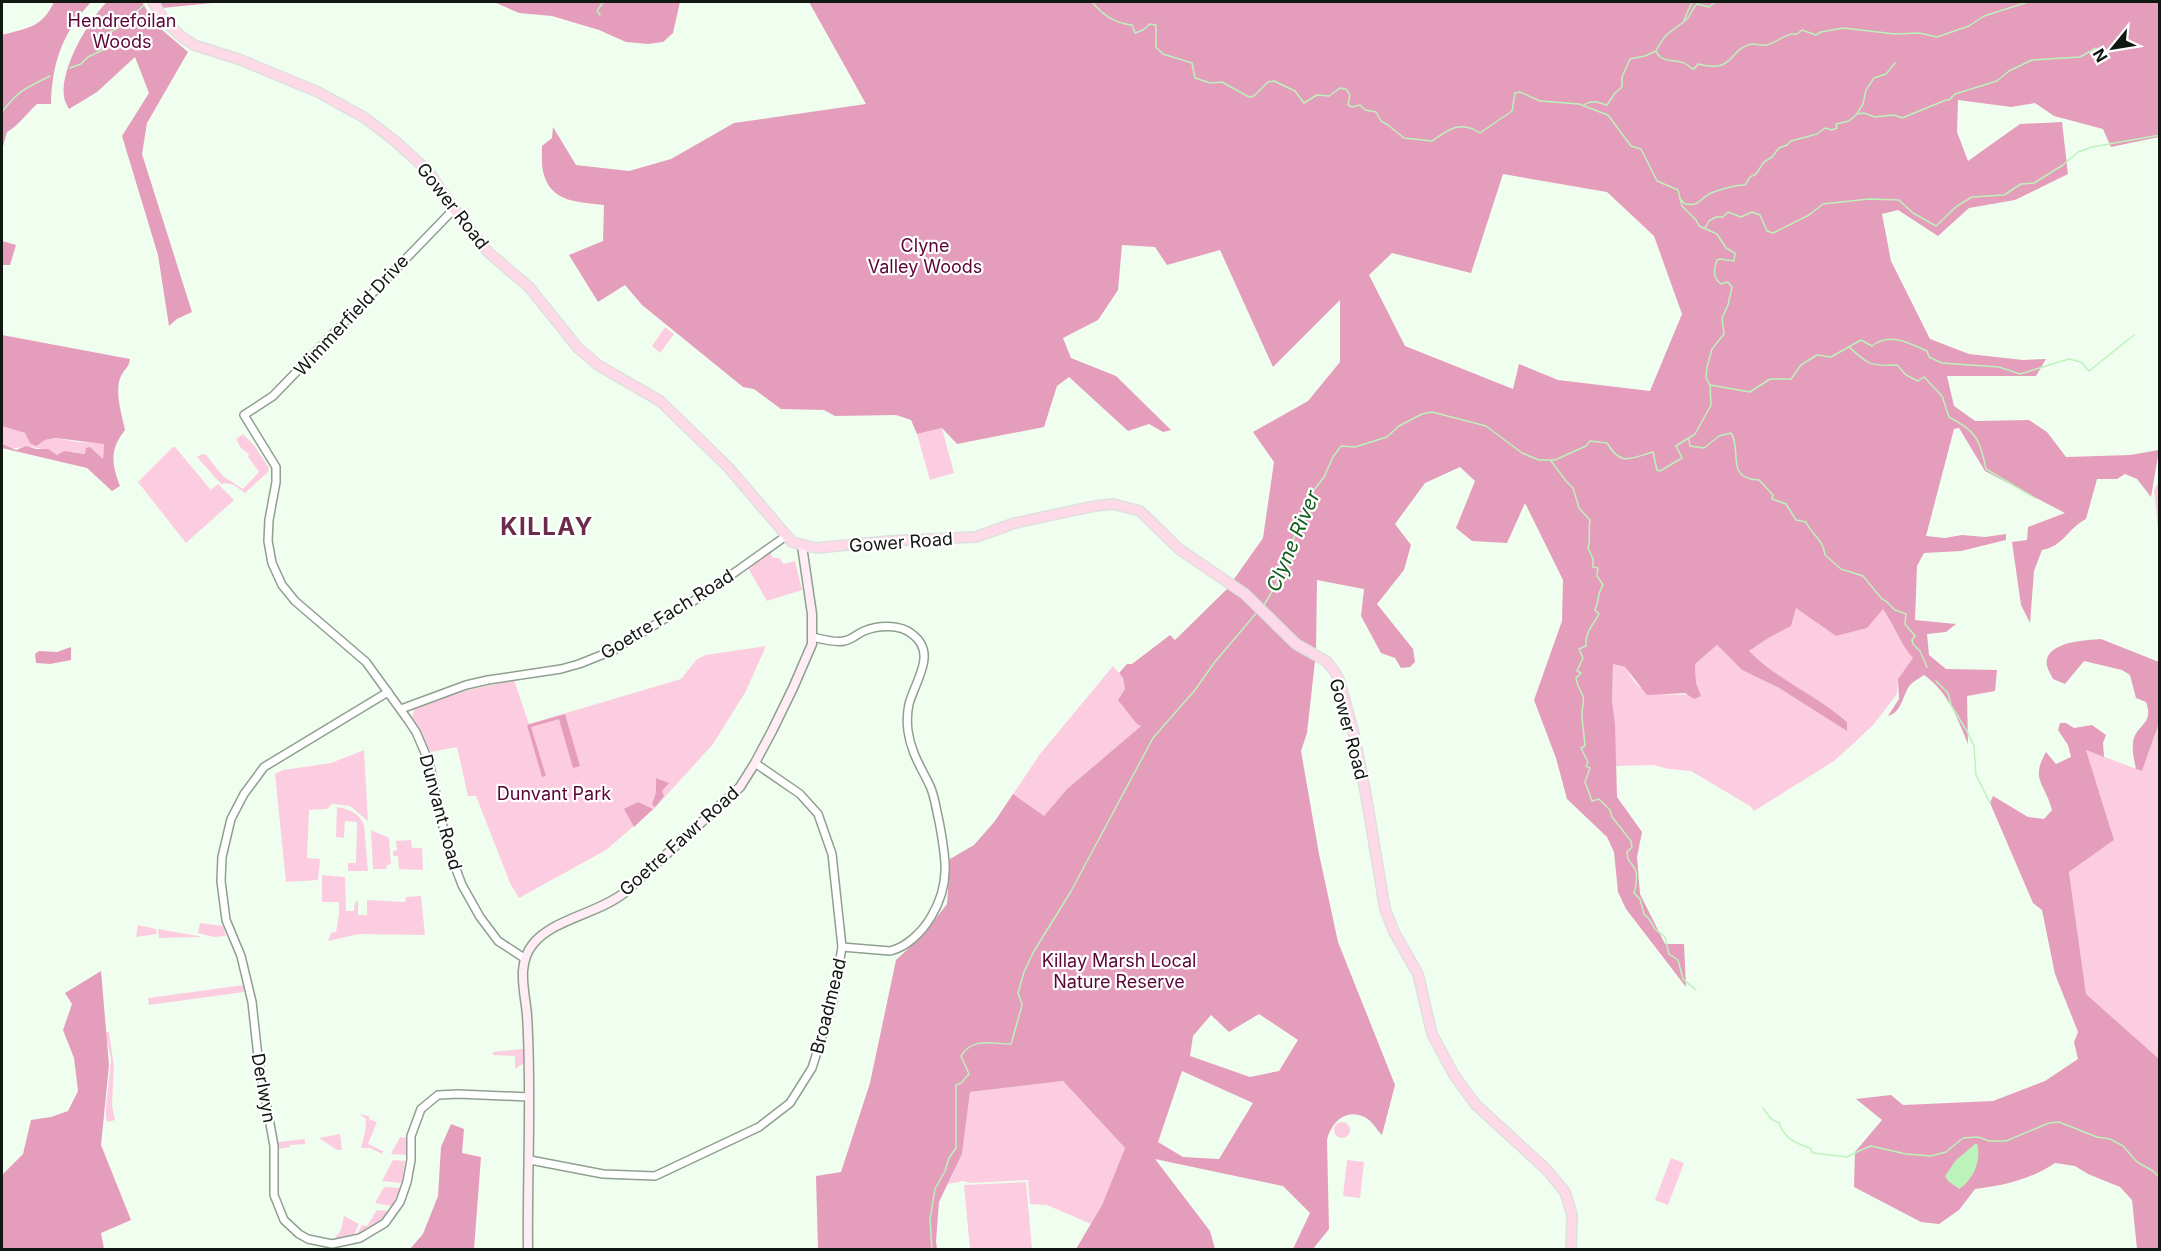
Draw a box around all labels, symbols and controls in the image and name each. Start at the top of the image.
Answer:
park label: Hendrefoilan Woods [68,10,176,52]
north arrow [2083,18,2143,78]
text: N [2088,45,2112,66]
street label: Gower Road [413,159,493,253]
park label: Clyne Valley Woods [868,235,982,277]
street label: Wimmerfield Drive [290,250,412,380]
water label: Clyne River [1261,486,1325,595]
district label: KILLAY [500,512,594,541]
street label: Gower Road [848,528,954,556]
street label: Goetre Fach Road [597,565,737,663]
street label: Gower Road [1325,676,1373,782]
street label: Dunvant Road [415,752,467,872]
street label: Goetre Fawr Road [615,782,743,900]
park label: Dunvant Park [497,783,611,804]
park label: Killay Marsh Local Nature Reserve [1042,950,1196,992]
street label: Broadmead [806,956,850,1056]
street label: Derlwyn [248,1052,280,1124]

